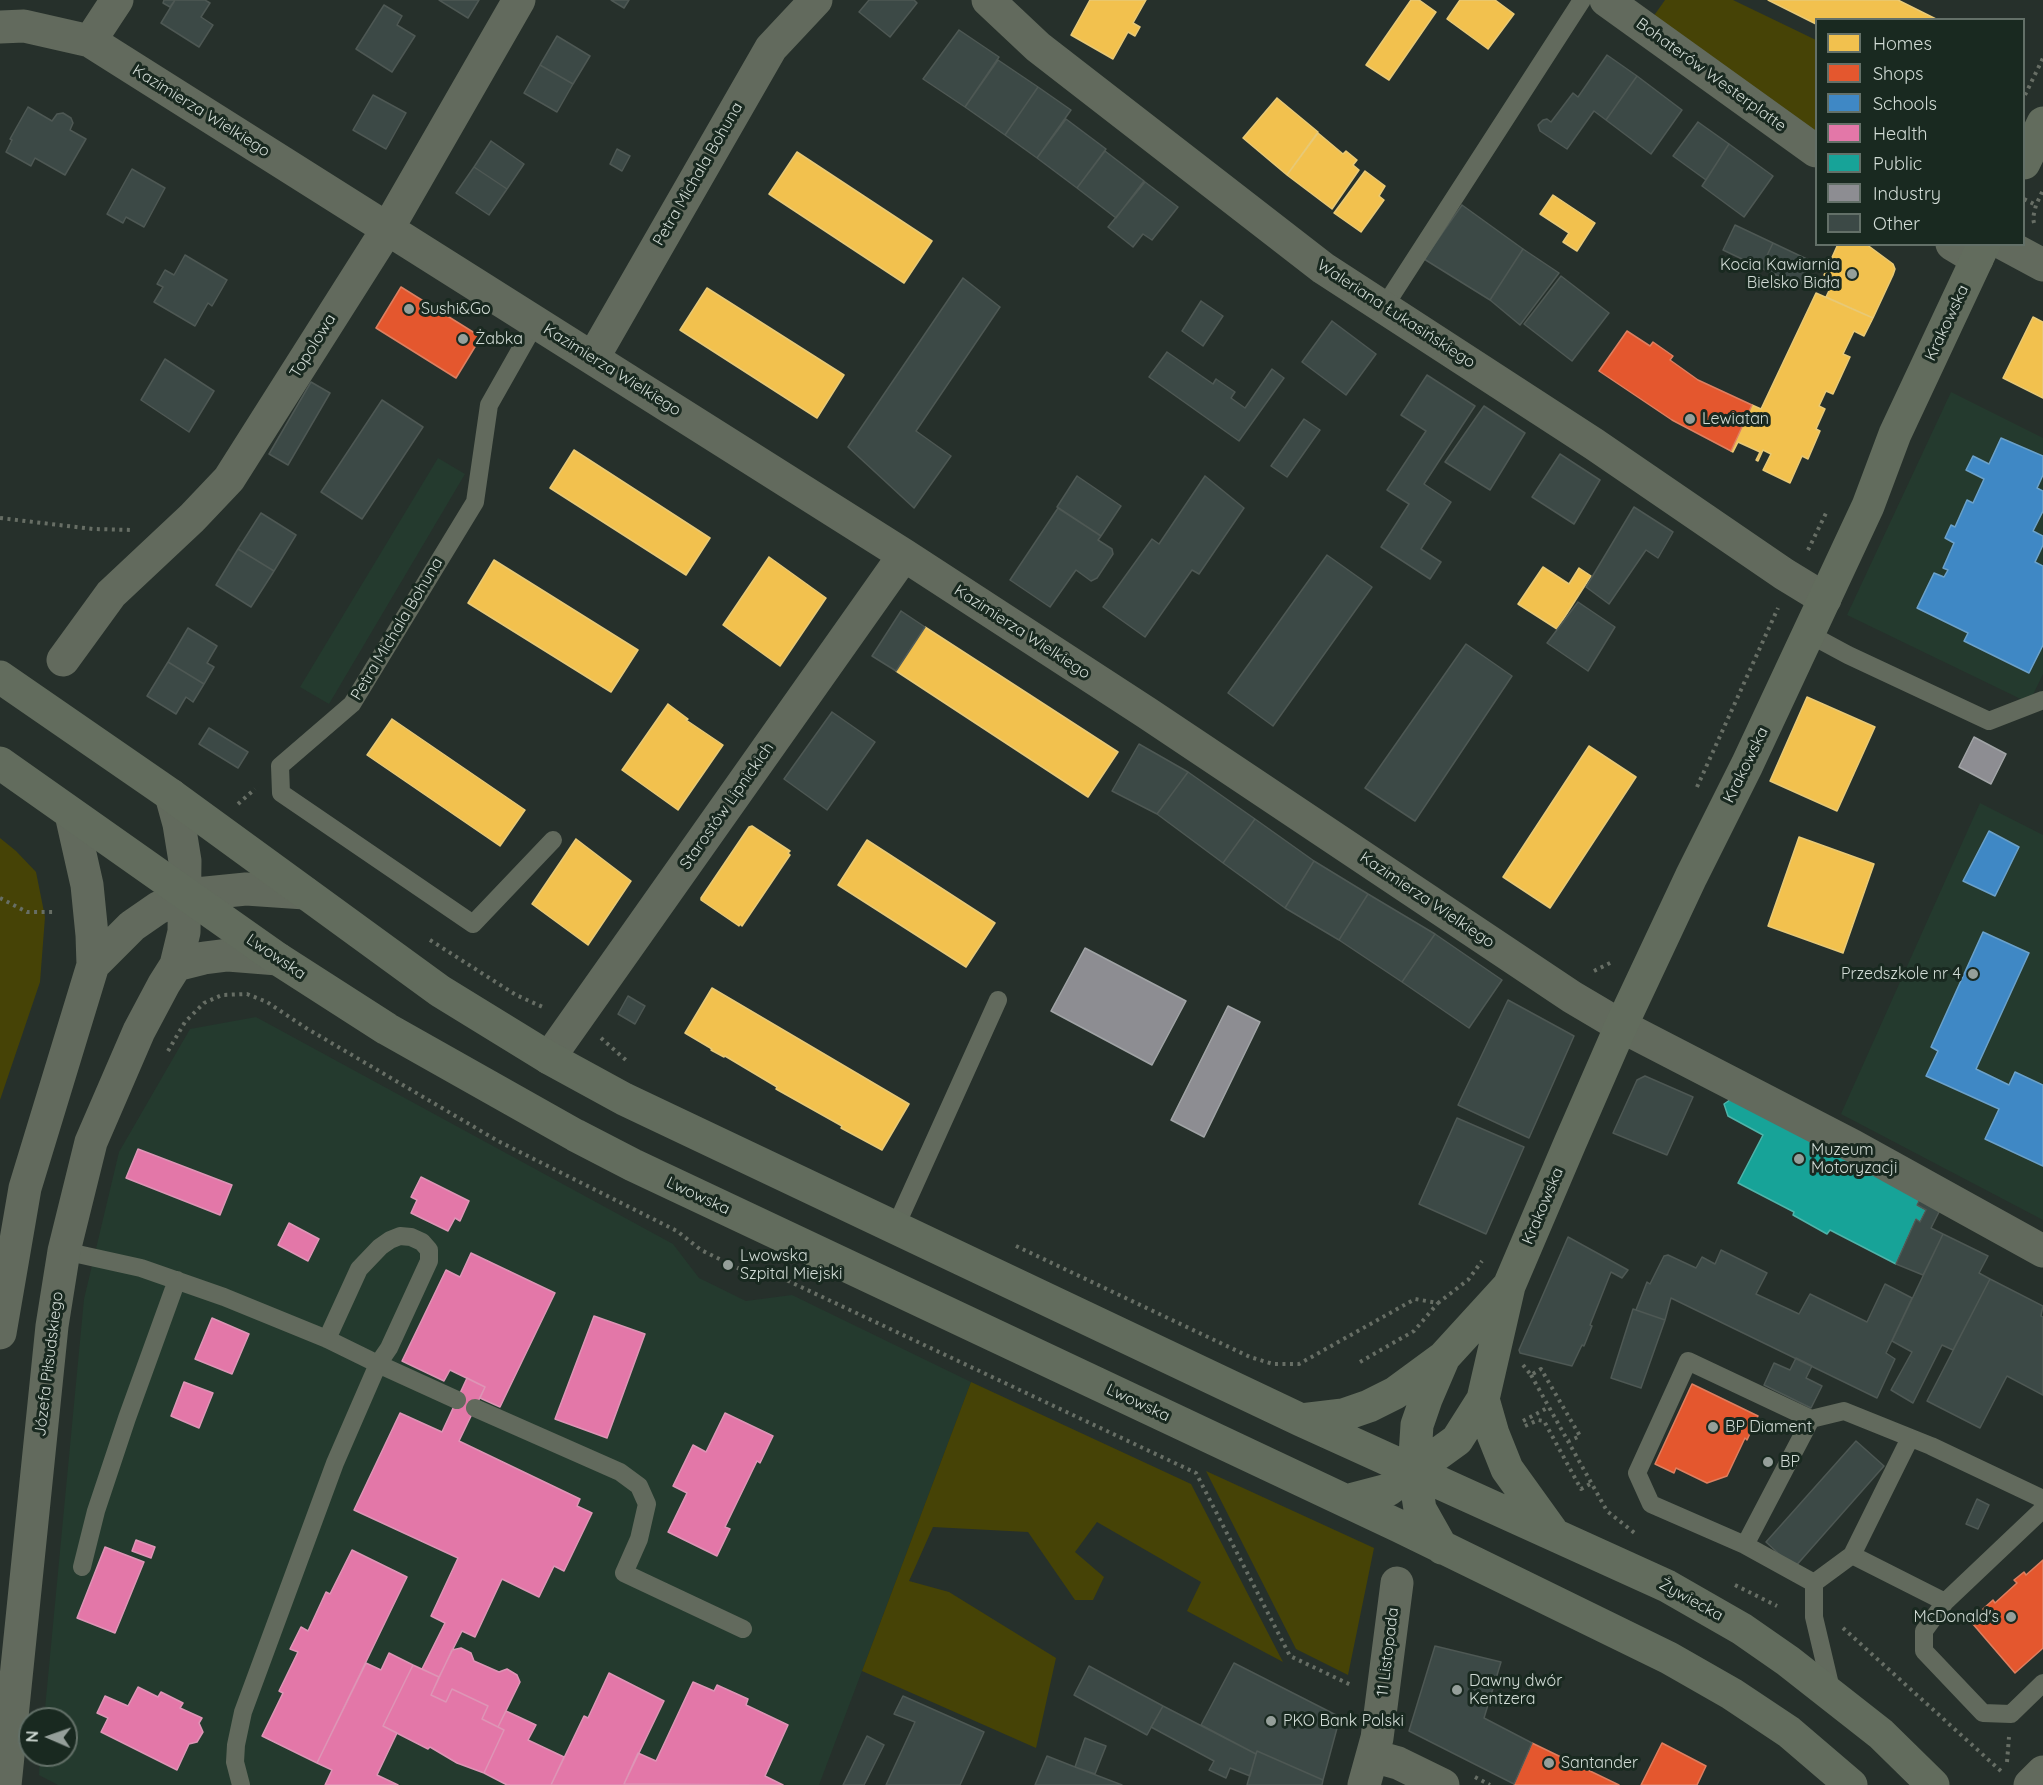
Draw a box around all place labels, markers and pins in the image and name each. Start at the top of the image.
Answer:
place label: Kocia Kawiarnia Bielsko Biała [1720,255,1840,293]
marker: Kocia Kawiarnia Bielsko Biała [1845,267,1859,281]
place label: Sushi&Go [421,299,491,319]
marker: Sushi&Go [402,302,416,316]
place label: Żabka [475,329,523,349]
marker: Żabka [456,332,470,346]
place label: Lewiatan [1702,409,1769,429]
marker: Lewiatan [1683,412,1697,426]
place label: Przedszkole nr 4 [1841,964,1961,984]
marker: Przedszkole nr 4 [1966,967,1980,981]
place label: Muzeum Motoryzacji [1811,1140,1898,1178]
marker: Muzeum Motoryzacji [1792,1152,1806,1166]
place label: Lwowska Szpital Miejski [740,1246,842,1284]
marker: Lwowska Szpital Miejski [721,1258,735,1272]
place label: BP Diament [1725,1417,1812,1437]
marker: BP Diament [1706,1420,1720,1434]
place label: BP [1780,1452,1800,1472]
marker: BP [1761,1455,1775,1469]
place label: McDonald's [1913,1607,1999,1627]
marker: McDonald's [2004,1610,2018,1624]
place label: Dawny dwór Kentzera [1469,1671,1562,1709]
marker: Dawny dwór Kentzera [1450,1683,1464,1697]
place label: PKO Bank Polski [1283,1711,1404,1731]
marker: PKO Bank Polski [1264,1714,1278,1728]
place label: Santander [1561,1753,1638,1773]
marker: Santander [1542,1756,1556,1770]

